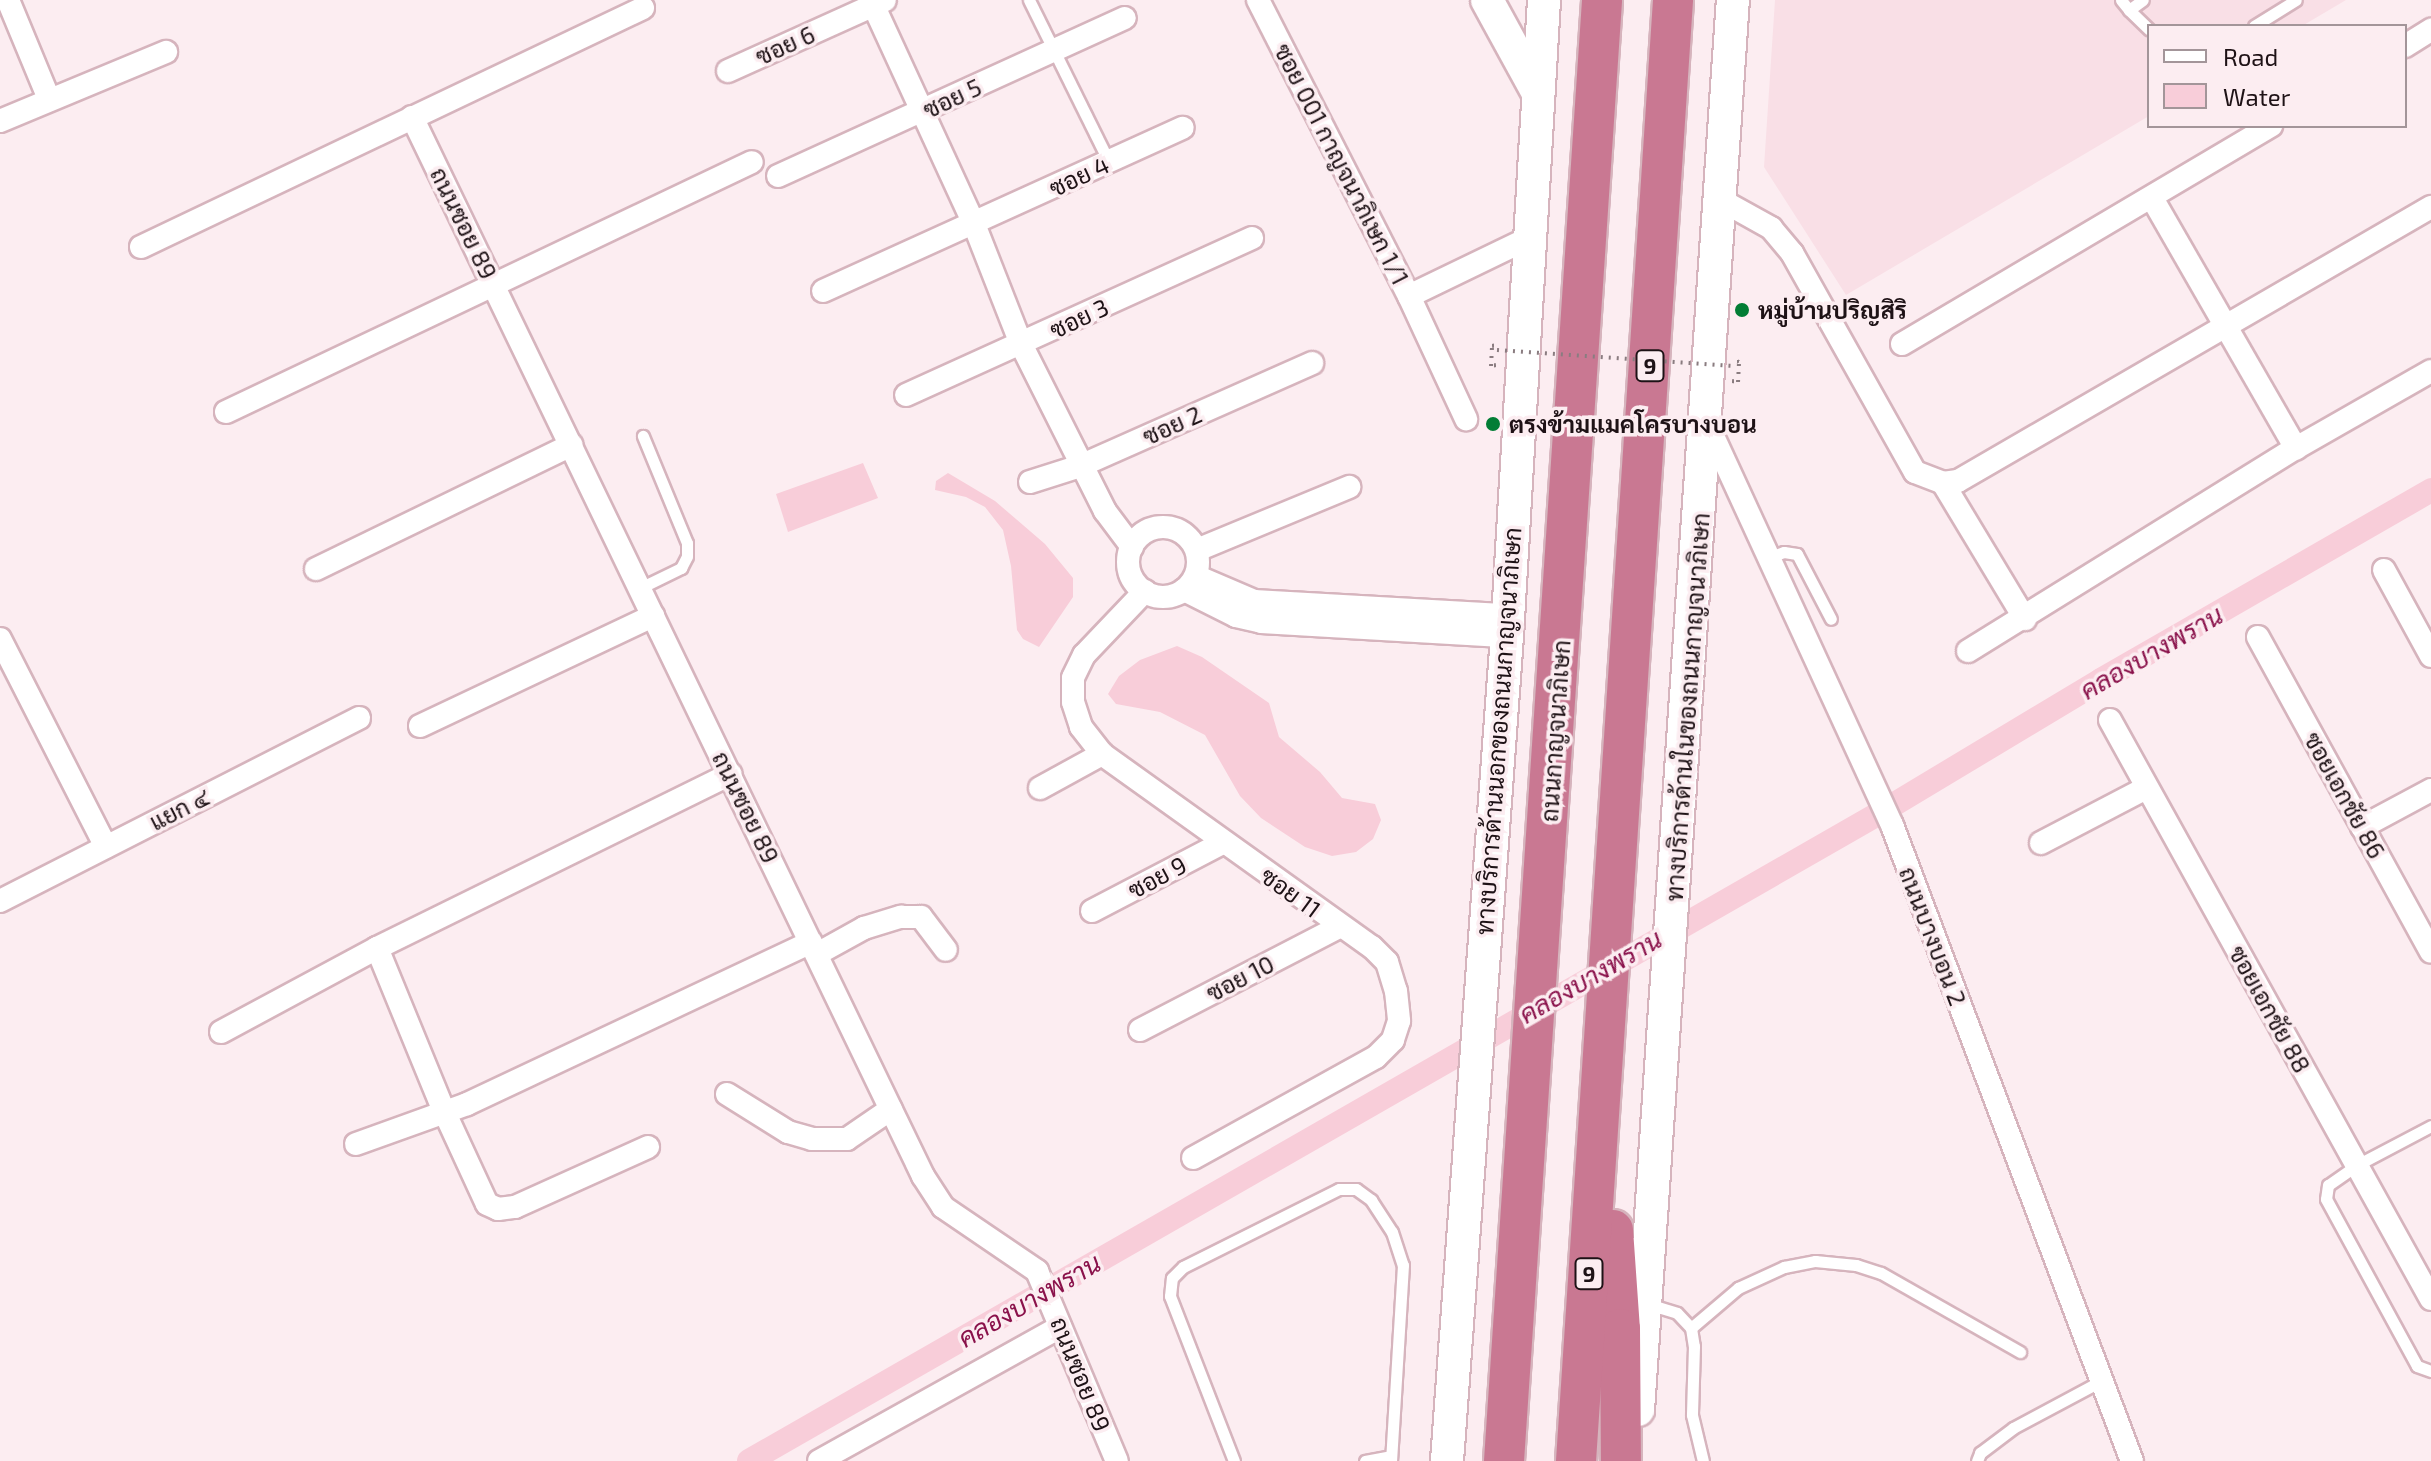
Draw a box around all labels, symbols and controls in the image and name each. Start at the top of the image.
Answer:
street label: ซอย 6 [751,19,819,71]
legend [2147,24,2407,128]
street label: ซอย 001 กาญจนาภิเษก 1/1 [1269,39,1415,289]
text: Road [2223,42,2278,71]
street label: ซอย 5 [918,72,986,124]
text: Water [2223,82,2290,111]
street label: ซอย 4 [1044,150,1114,202]
street label: ถนนซอย 89 [425,162,503,284]
street label: ซอย 3 [1045,292,1113,344]
place label: หมู่บ้านปริญสิริ [1758,296,1907,324]
marker: หมู่บ้านปริญสิริ [1733,301,1751,319]
road number: 9 [1634,348,1666,384]
street label: ซอย 2 [1138,399,1206,451]
place label: ตรงข้ามแมคโครบางบอน [1509,410,1757,438]
marker: ตรงข้ามแมคโครบางบอน [1484,415,1502,433]
street label: ทางบริการด้านในของถนนกาญจนาภิเษก [1659,512,1715,902]
street label: ทางบริการด้านนอกของถนนกาญจนาภิเษก [1469,526,1527,936]
water label: คลองบางพราน [2074,599,2228,705]
street label: ถนนกาญจนาภิเษก [1534,639,1576,823]
street label: ซอยเอกชัย 86 [2298,727,2392,863]
street label: ถนนซอย 89 [707,746,785,868]
street label: แยก ๔ [144,782,214,836]
street label: ซอย 9 [1123,850,1191,904]
street label: ซอย 11 [1255,861,1327,923]
street label: ถนนบางบอน 2 [1893,863,1973,1009]
water label: คลองบางพราน [1513,923,1667,1029]
street label: ซอยเอกชัย 88 [2223,940,2317,1078]
street label: ซอย 10 [1201,949,1279,1007]
water label: คลองบางพราน [952,1247,1106,1353]
road number: 9 [1573,1256,1605,1292]
street label: ถนนซอย 89 [1045,1313,1117,1435]

